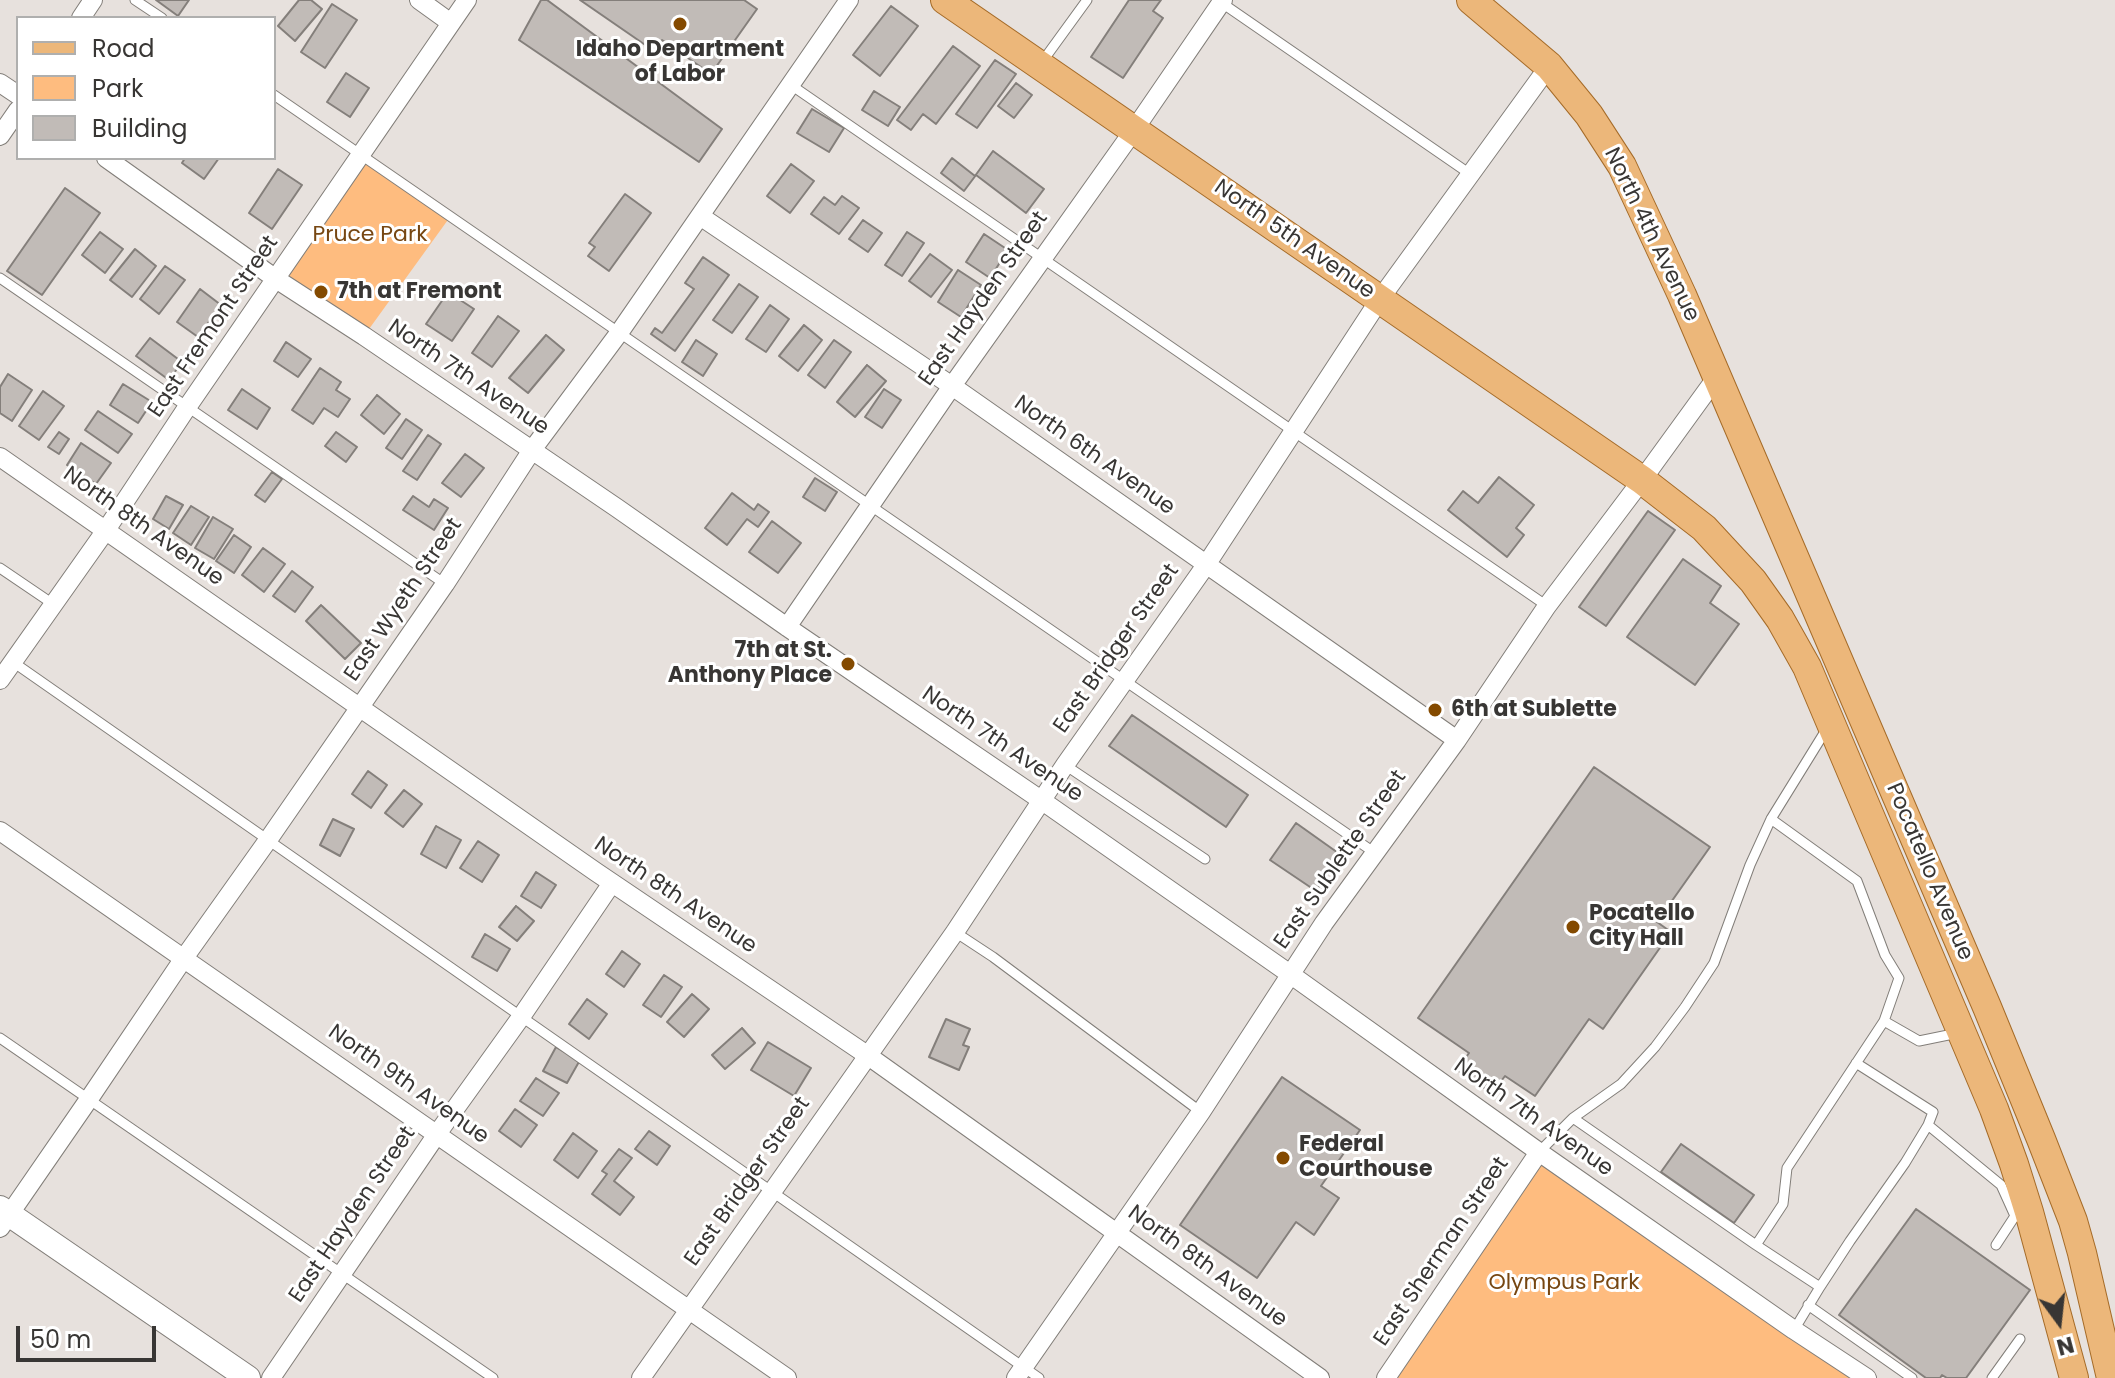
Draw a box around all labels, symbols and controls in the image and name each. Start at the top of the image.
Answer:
marker: Idaho Department of Labor [671,15,689,33]
legend [16,16,276,160]
text: Road [92,32,154,65]
place label: Idaho Department of Labor [576,37,784,88]
text: Park [92,72,143,105]
text: Building [92,112,188,145]
street label: North 4th Avenue [1597,144,1705,326]
street label: North 5th Avenue [1209,175,1379,305]
street label: East Hayden Street [914,207,1054,391]
park label: Pruce Park [312,222,428,248]
street label: East Fremont Street [143,231,285,423]
place label: 7th at Fremont [337,279,502,305]
marker: 7th at Fremont [312,283,330,301]
street label: North 7th Avenue [383,314,553,442]
street label: North 6th Avenue [1009,391,1179,521]
street label: North 8th Avenue [58,462,228,592]
street label: East Wyeth Street [340,513,468,687]
street label: East Bridger Street [1049,559,1185,739]
place label: 7th at St. Anthony Place [668,638,832,690]
marker: 7th at St. Anthony Place [839,655,857,673]
street label: North 7th Avenue [917,681,1087,809]
place label: 6th at Sublette [1451,697,1617,723]
marker: 6th at Sublette [1426,701,1444,719]
street label: East Sublette Street [1269,765,1413,955]
street label: Pocatello Avenue [1880,779,1978,965]
street label: North 8th Avenue [589,832,761,960]
place label: Pocatello City Hall [1589,901,1694,952]
marker: Pocatello City Hall [1564,918,1582,936]
street label: North 9th Avenue [323,1020,493,1150]
street label: North 7th Avenue [1448,1053,1618,1183]
street label: East Bridger Street [680,1092,816,1272]
street label: East Hayden Street [284,1122,422,1308]
place label: Federal Courthouse [1299,1132,1432,1184]
marker: Federal Courthouse [1274,1149,1292,1167]
street label: East Sherman Street [1369,1152,1515,1352]
street label: North 8th Avenue [1122,1200,1292,1334]
park label: Olympus Park [1488,1270,1640,1296]
north arrow [2019,1282,2099,1362]
scale bar [20,1310,160,1360]
text: 50 m [30,1323,91,1356]
text: N [2053,1329,2077,1363]

